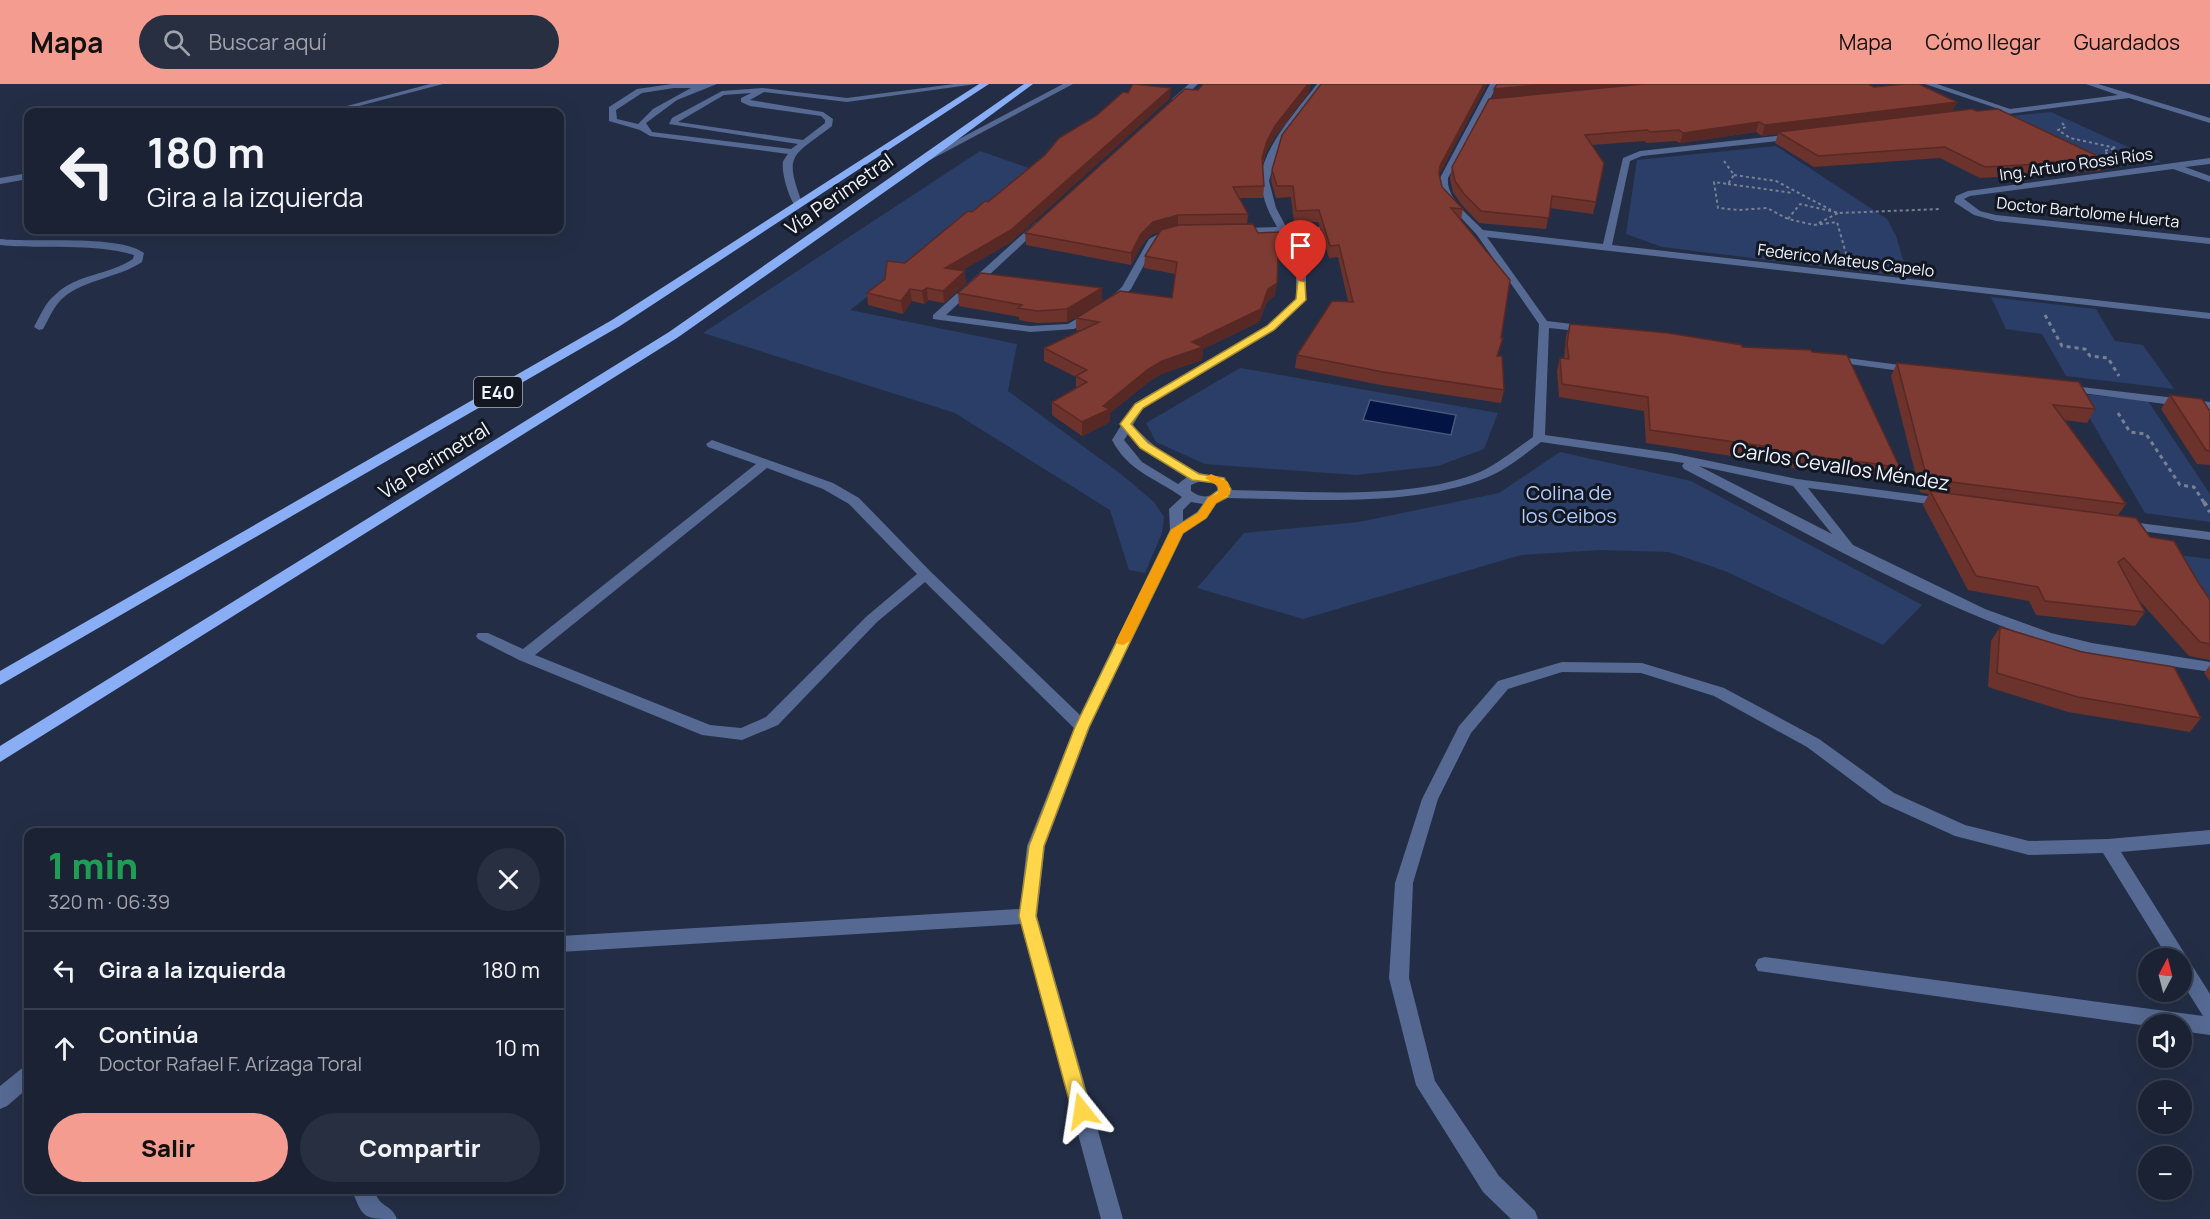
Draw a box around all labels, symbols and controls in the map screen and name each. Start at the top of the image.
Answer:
search box [139,15,559,69]
text: Mapa [30,23,103,61]
icon: search [160,26,193,59]
text: Buscar aquí [208,27,327,57]
text: Mapa [1839,28,1892,56]
text: Cómo llegar [1925,28,2041,56]
text: Guardados [2074,28,2180,56]
text: 180 m [147,123,265,181]
icon: left [48,132,126,210]
street label: Ing. Arturo Rossi Ríos [1998,142,2154,186]
street label: Vía Perimetral [780,147,898,241]
text: Gira a la izquierda [147,178,363,215]
street label: Doctor Bartolome Huerta [1995,191,2181,233]
pin [1275,220,1326,282]
icon: arrive [1284,229,1317,262]
street label: Federico Mateus Capelo [1756,238,1936,282]
road number: E40 [474,377,522,407]
street label: Vía Perimetral [373,415,495,505]
street label: Carlos Cevallos Méndez [1730,435,1952,497]
park label: Colina de los Ceibos [1521,479,1617,529]
text: 1 min [48,841,138,890]
button: close [477,848,540,911]
text: 320 m · 06:39 [48,888,170,915]
north arrow [2138,948,2192,1002]
map controls [2138,948,2192,1200]
icon: left [48,954,81,987]
text: Gira a la izquierda [99,955,286,985]
text: 180 m [482,955,540,985]
button: sound [2138,1014,2192,1068]
text: Continúa [99,1020,199,1050]
icon: ahead [48,1032,81,1065]
text: 10 m [495,1033,540,1063]
text: Doctor Rafael F. Arízaga Toral [99,1050,362,1077]
position arrow [1050,1079,1114,1143]
button: + [2138,1080,2192,1134]
button: Salir [48,1113,288,1182]
button: Compartir [300,1113,540,1182]
button: − [2138,1146,2192,1200]

